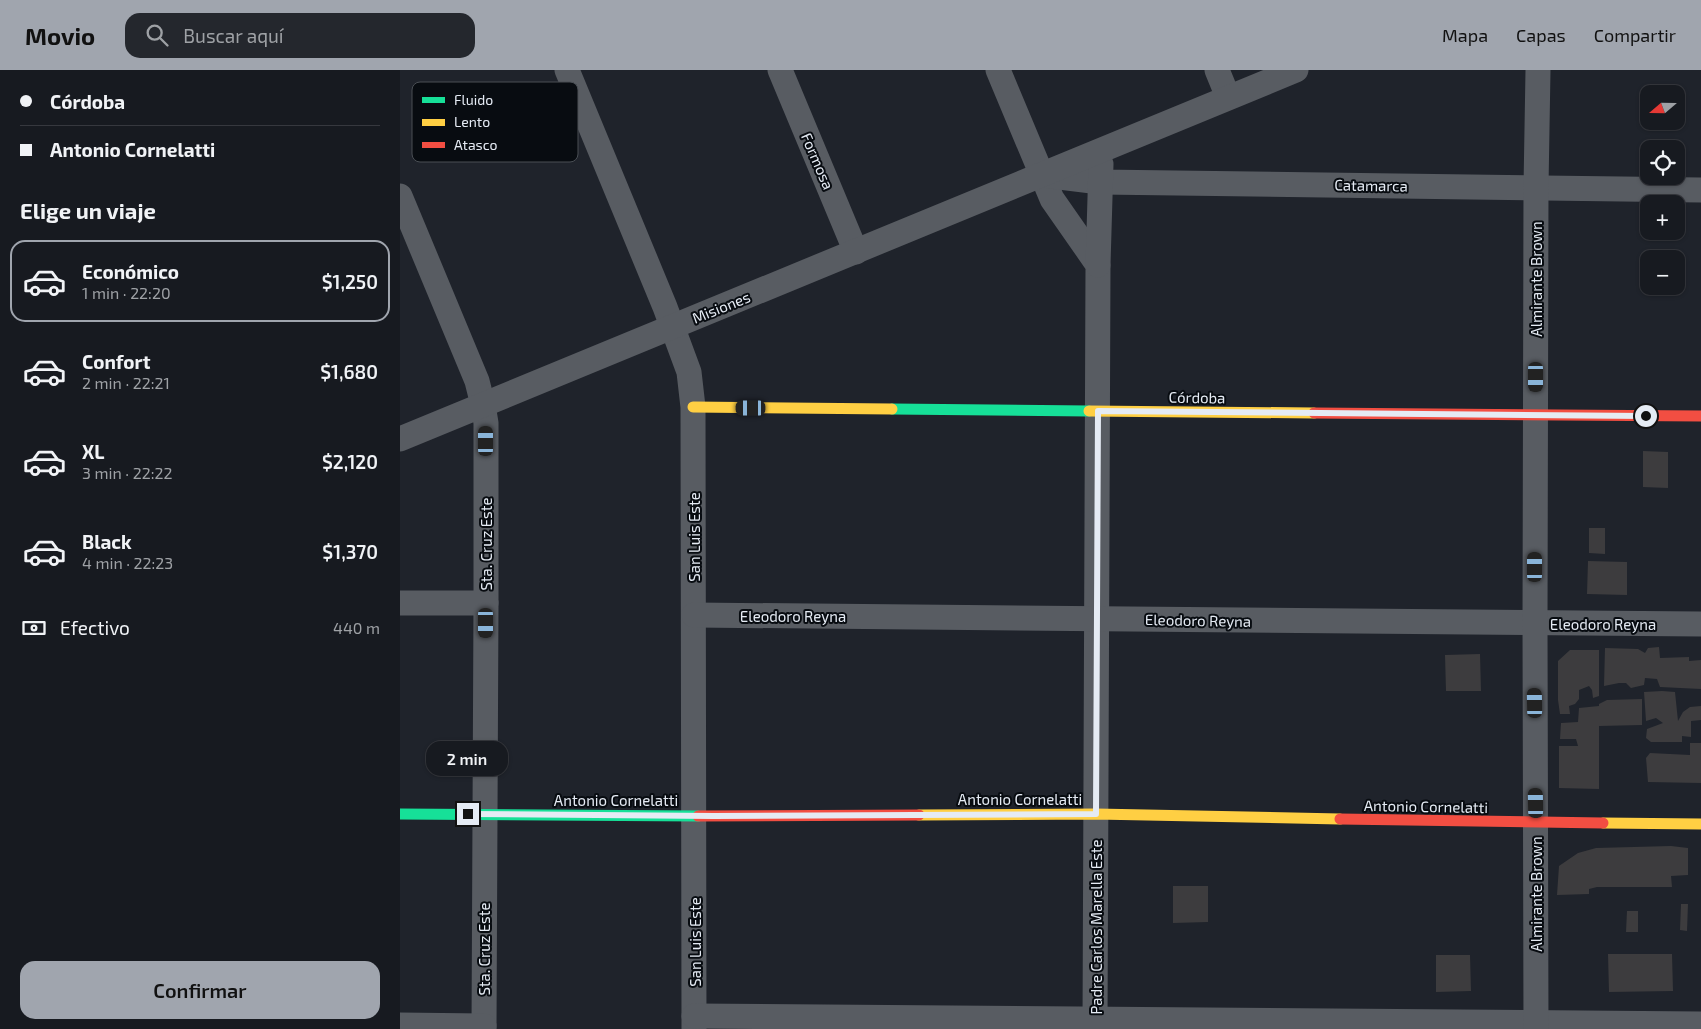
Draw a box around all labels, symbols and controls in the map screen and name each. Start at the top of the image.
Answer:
search box [125,13,475,58]
text: Movio [25,21,95,50]
icon: search [143,21,171,49]
text: Buscar aquí [183,24,284,47]
text: Mapa [1442,24,1488,46]
text: Capas [1516,24,1566,46]
text: Compartir [1594,24,1676,46]
legend [412,82,578,162]
north arrow [1640,85,1685,130]
map controls [1640,85,1685,295]
text: Córdoba [50,90,125,113]
text: Fluido [454,91,493,108]
text: Lento [454,113,490,130]
street label: Formosa [798,130,838,192]
text: Atasco [454,136,497,153]
text: Antonio Cornelatti [50,138,215,161]
button: locate [1640,140,1685,185]
street label: Catamarca [1334,175,1408,195]
button: + [1640,195,1685,240]
text: Elige un viaje [20,197,156,223]
street label: Almirante Brown [1527,221,1545,337]
button: − [1640,250,1685,295]
icon: car [22,259,67,304]
text: Económico [82,260,179,283]
text: $1,250 [322,270,378,293]
text: 1 min · 22:20 [82,283,171,302]
street label: Misiones [689,287,753,327]
icon: car [22,349,67,394]
text: Confort [82,350,150,373]
text: $1,680 [320,360,378,383]
car [1528,362,1543,392]
text: 2 min · 22:21 [82,373,170,392]
street label: Córdoba [1168,388,1226,406]
car [736,401,766,416]
route start [1635,405,1657,427]
car [478,426,493,456]
icon: car [22,439,67,484]
text: XL [82,440,104,463]
text: $2,120 [322,450,378,473]
text: 3 min · 22:22 [82,463,172,482]
street label: San Luis Este [685,492,703,582]
street label: Sta. Cruz Este [477,498,495,590]
icon: car [22,529,67,574]
text: Black [82,530,132,553]
text: $1,370 [322,540,378,563]
car [1527,552,1542,582]
text: 4 min · 22:23 [82,553,173,572]
street label: Eleodoro Reyna [740,607,846,625]
car [478,608,493,638]
street label: Eleodoro Reyna [1145,610,1251,630]
icon: cash [20,614,48,642]
street label: Eleodoro Reyna [1550,615,1656,633]
text: Efectivo [60,616,130,639]
text: 440 m [333,618,380,637]
car [1527,688,1542,718]
callout: 2 min [427,742,509,776]
text: 2 min [447,749,487,768]
car [1528,788,1543,818]
street label: Antonio Cornelatti [958,790,1082,808]
street label: Antonio Cornelatti [554,791,678,809]
street label: Antonio Cornelatti [1364,796,1488,816]
route end [457,803,479,825]
street label: Almirante Brown [1527,836,1545,952]
street label: Padre Carlos Marella Este [1087,839,1105,1015]
street label: San Luis Este [686,897,704,987]
street label: Sta. Cruz Este [475,903,493,995]
button: Confirmar [20,961,380,1019]

